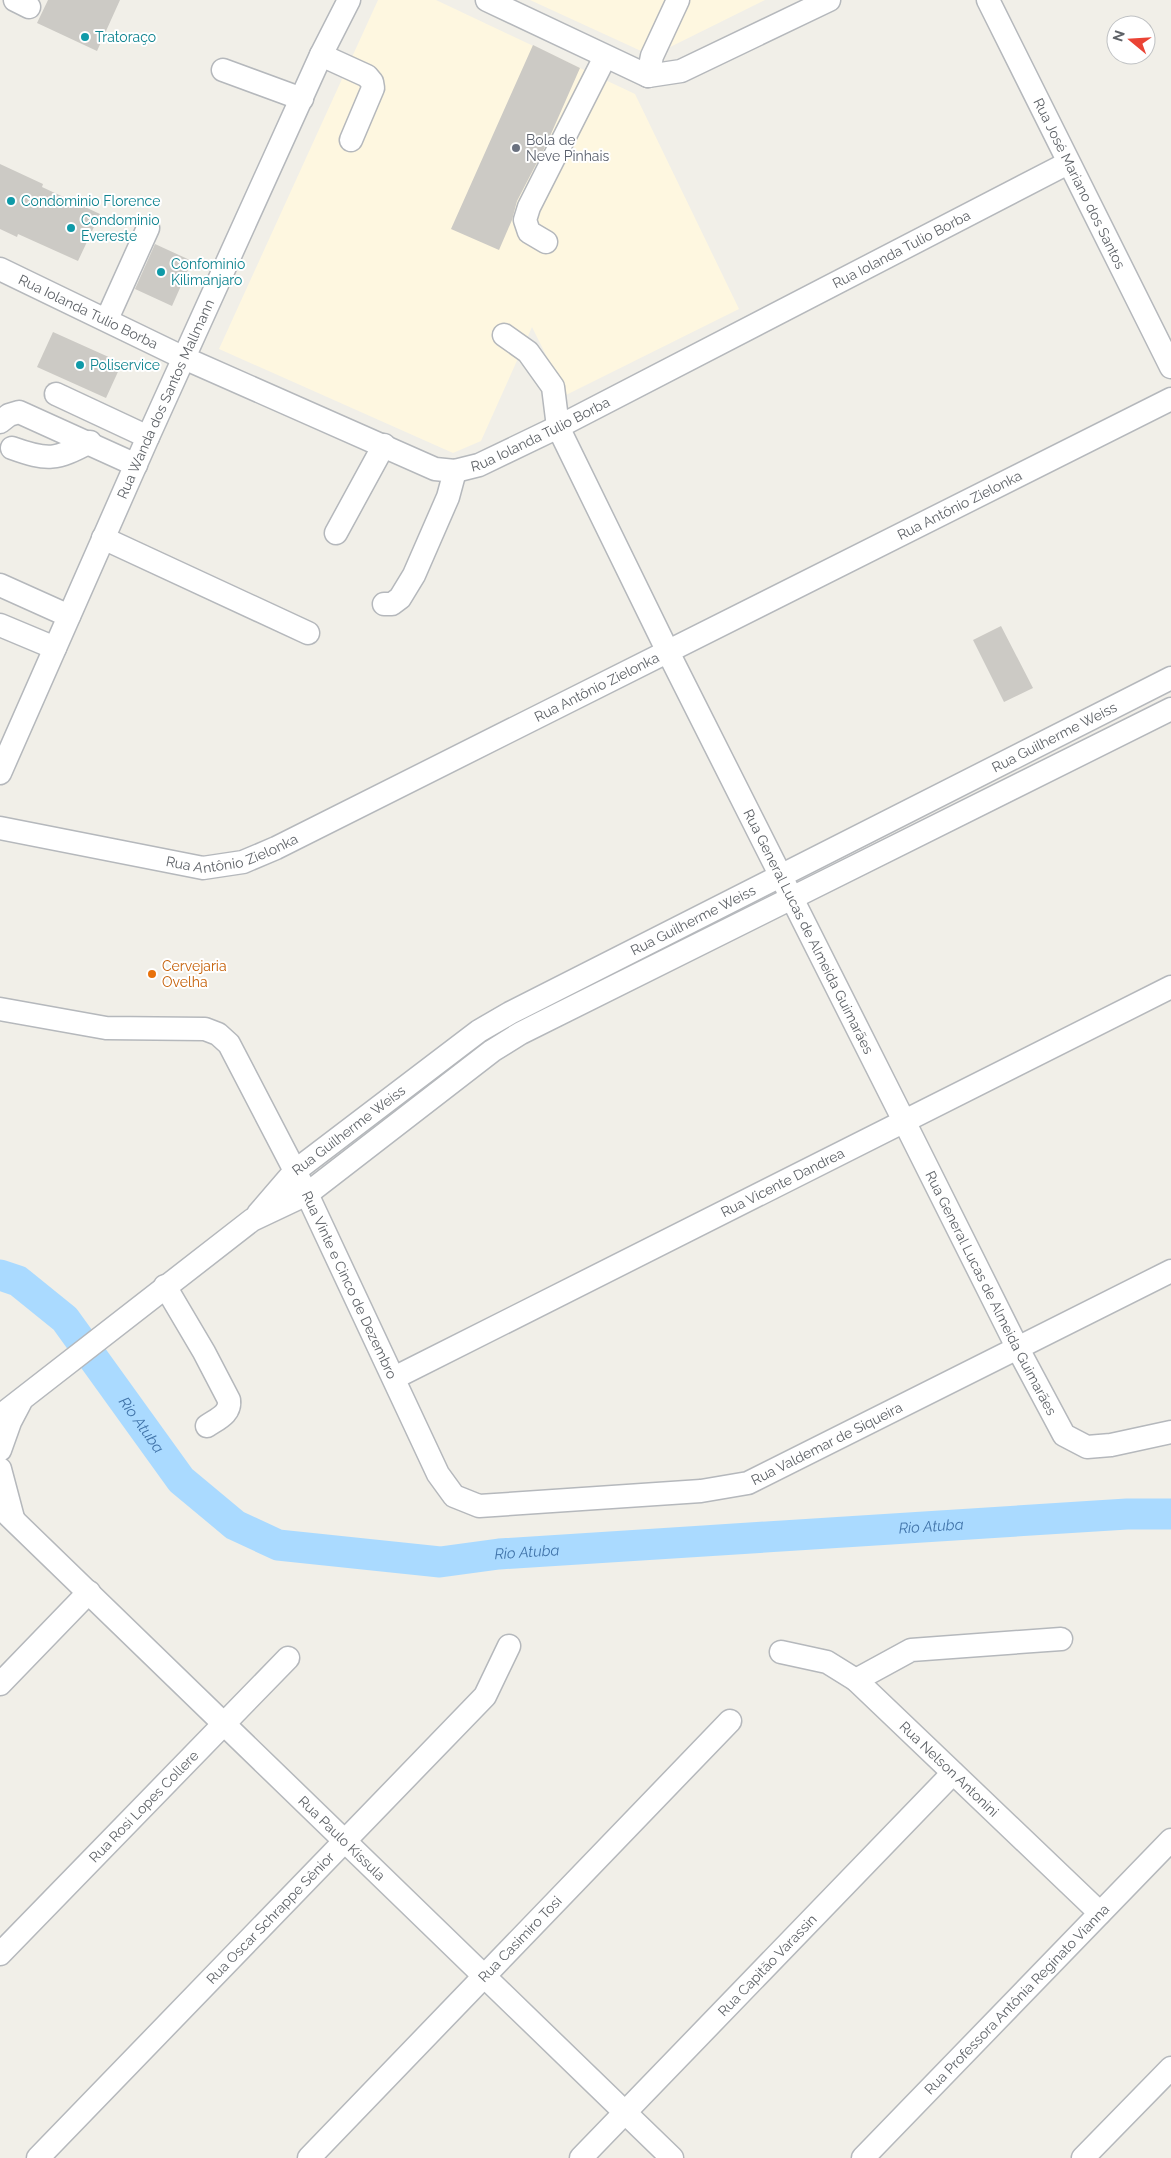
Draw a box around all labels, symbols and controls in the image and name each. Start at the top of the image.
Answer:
north arrow [1106,15,1156,65]
text: N [1109,28,1128,44]
place label: Tratoraço [95,29,156,45]
marker: Tratoraço [79,31,91,43]
street label: Rua José Mariano dos Santos [1030,95,1129,272]
place label: Bola de Neve Pinhais [526,132,609,164]
marker: Bola de Neve Pinhais [510,142,522,154]
place label: Condominio Florence [21,193,160,209]
marker: Condominio Florence [5,195,17,207]
street label: Rua Iolanda Tulio Borba [830,207,973,291]
place label: Condominio Evereste [81,212,160,244]
marker: Condominio Evereste [65,222,77,234]
place label: Confominio Kilimanjaro [171,256,245,288]
marker: Confominio Kilimanjaro [155,266,167,278]
street label: Rua Iolanda Tulio Borba [16,271,160,352]
street label: Rua Wanda dos Santos Mallmann [114,297,217,501]
place label: Poliservice [90,357,160,373]
marker: Poliservice [74,359,86,371]
street label: Rua Iolanda Tulio Borba [469,394,612,475]
street label: Rua Antônio Zielonka [895,467,1025,543]
street label: Rua Antônio Zielonka [532,649,662,725]
street label: Rua Guilherme Weiss [989,699,1120,775]
street label: Rua General Lucas de Almeida Guimarães [740,806,877,1057]
street label: Rua Antônio Zielonka [165,830,301,876]
street label: Rua Guilherme Weiss [628,882,758,959]
place label: Cervejaria Ovelha [162,958,227,990]
marker: Cervejaria Ovelha [146,968,158,980]
street label: Rua Guilherme Weiss [289,1082,408,1178]
street label: Rua Vicente Dandrea [718,1145,847,1220]
street label: Rua General Lucas de Almeida Guimarães [922,1168,1060,1418]
street label: Rua Vinte e Cinco de Dezembro [299,1189,400,1381]
water label: Rio Atuba [115,1393,168,1457]
street label: Rua Valdemar de Siqueira [749,1399,905,1488]
water label: Rio Atuba [898,1515,964,1538]
water label: Rio Atuba [494,1541,560,1563]
street label: Rua Nelson Antonini [896,1718,1002,1820]
street label: Rua Rosi Lopes Collere [86,1747,202,1866]
street label: Rua Paulo Kissula [295,1793,389,1884]
street label: Rua Oscar Schrappe Sênior [203,1849,337,1987]
street label: Rua Casimiro Tosi [475,1893,565,1985]
street label: Rua Professora Antônia Reginato Vianna [921,1901,1112,2098]
street label: Rua Capitão Varassin [715,1911,820,2019]

